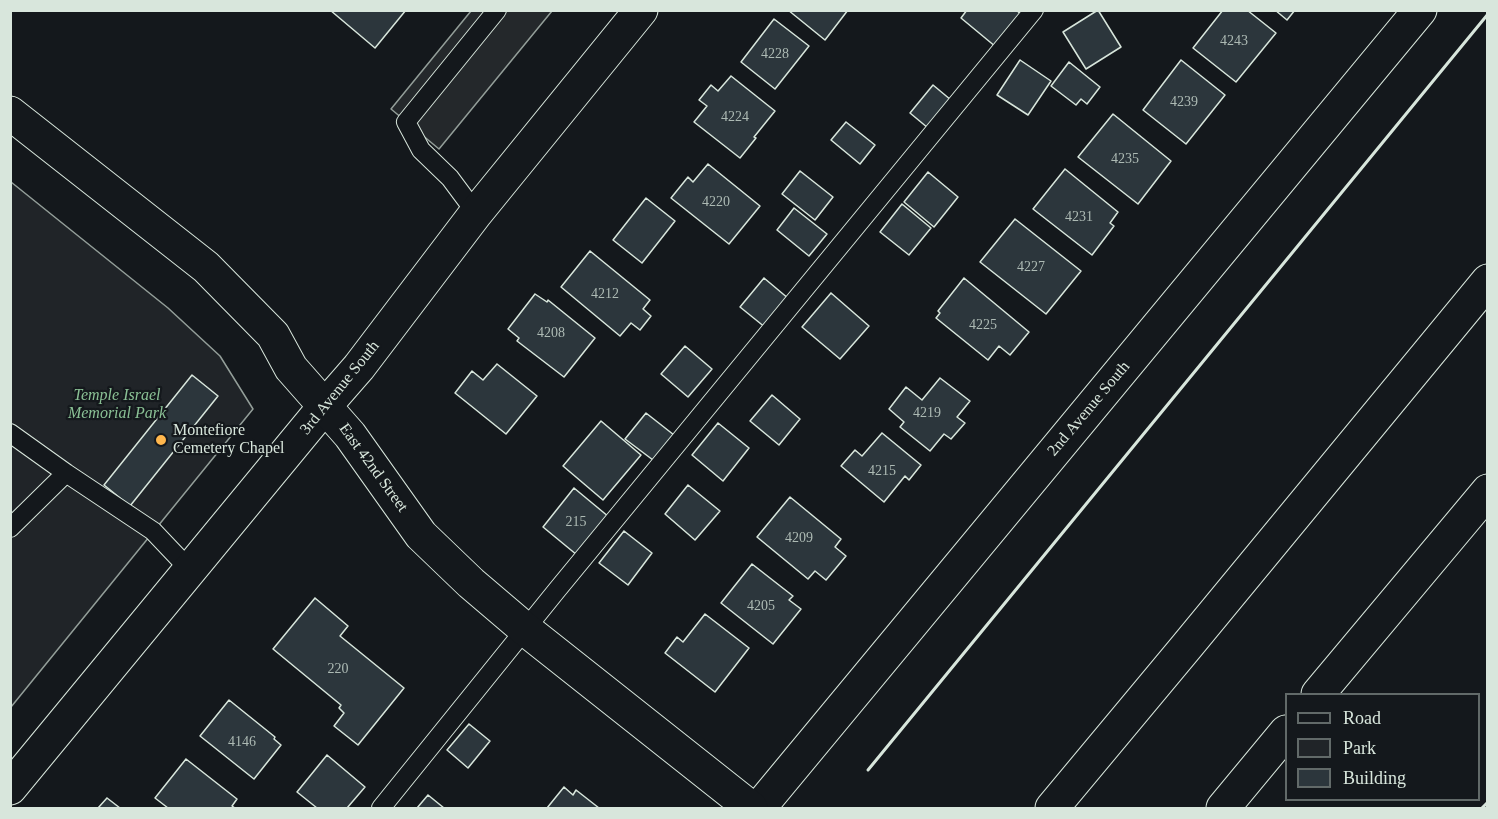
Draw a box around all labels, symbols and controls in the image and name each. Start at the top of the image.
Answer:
house number: 4243 [1220,33,1248,49]
house number: 4228 [761,46,789,62]
house number: 4239 [1170,94,1198,110]
house number: 4224 [721,109,749,125]
house number: 4235 [1111,151,1139,167]
house number: 4220 [702,194,730,210]
house number: 4231 [1065,209,1093,225]
house number: 4227 [1017,259,1045,275]
house number: 4212 [591,286,619,302]
house number: 4225 [969,317,997,333]
house number: 4208 [537,325,565,341]
street label: 3rd Avenue South [296,337,384,439]
street label: 2nd Avenue South [1044,358,1134,460]
park label: Temple Israel Memorial Park [68,386,166,424]
house number: 4219 [913,405,941,421]
street label: East 42nd Street [334,420,412,516]
place label: Montefiore Cemetery Chapel [173,421,285,459]
marker: Montefiore Cemetery Chapel [154,433,168,447]
house number: 4215 [868,463,896,479]
house number: 215 [566,514,586,530]
house number: 4209 [785,530,813,546]
house number: 4205 [747,598,775,614]
house number: 220 [328,661,348,677]
legend [1285,693,1480,801]
text: Road [1343,708,1381,728]
house number: 4146 [228,734,256,750]
text: Park [1343,738,1376,758]
text: Building [1343,768,1406,788]

